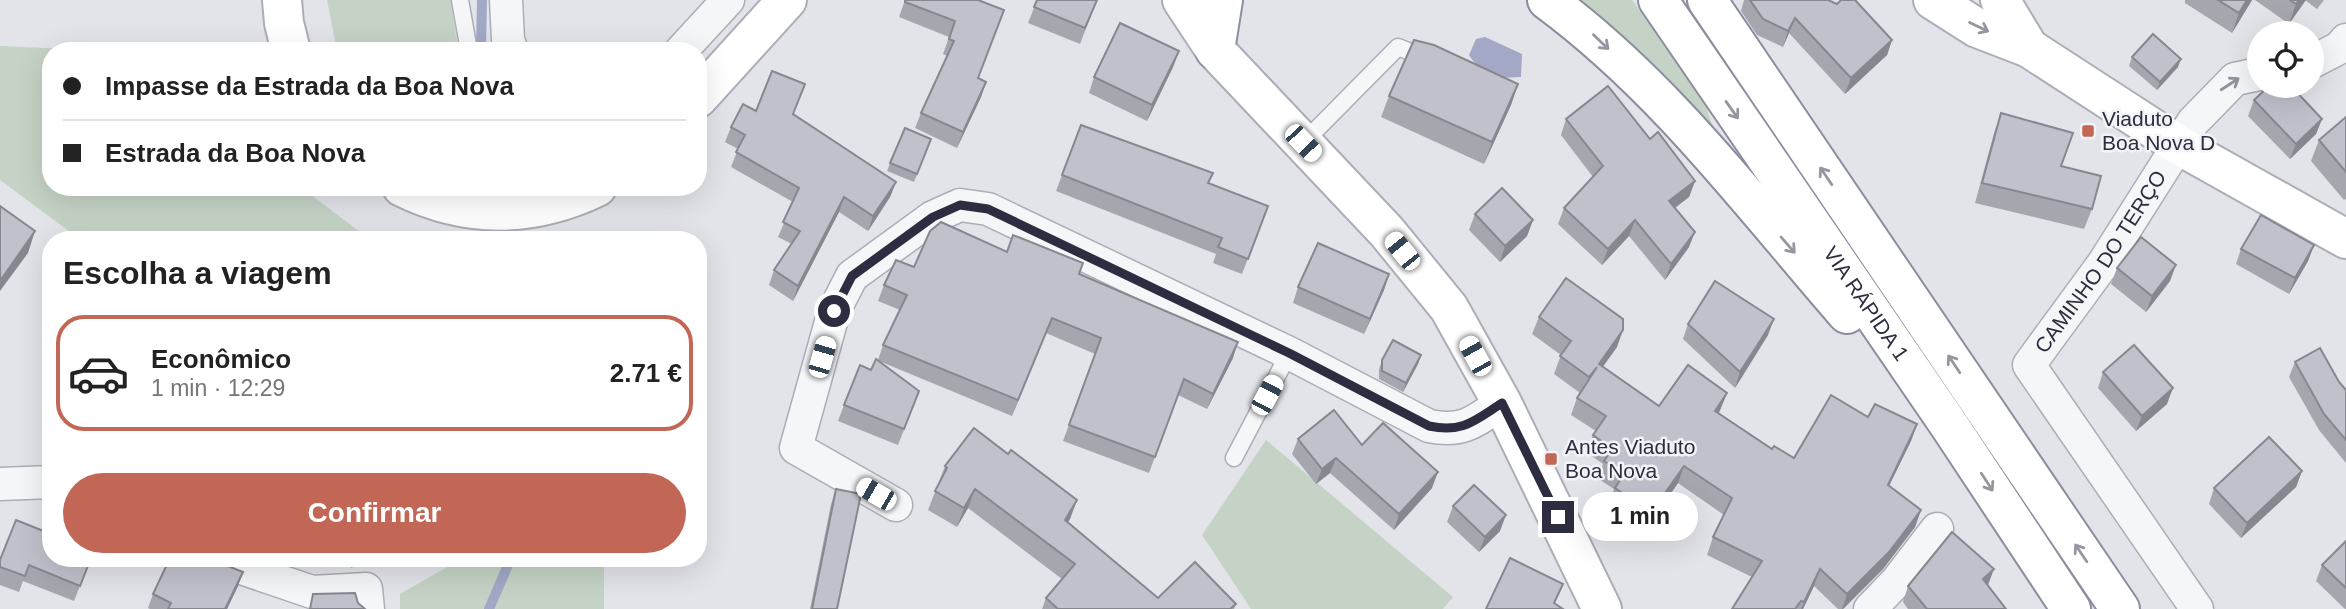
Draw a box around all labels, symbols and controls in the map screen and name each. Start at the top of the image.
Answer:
one-way arrow [1968,21,1989,35]
map controls [2247,21,2324,98]
button: locate [2247,21,2324,98]
one-way arrow [1592,34,1609,51]
text: Impasse da Estrada da Boa Nova [105,71,514,101]
one-way arrow [2220,77,2239,92]
one-way arrow [1725,99,1739,119]
place label: Viaduto Boa Nova D [2102,107,2215,154]
car [1281,121,1326,165]
marker: Viaduto Boa Nova D [2080,123,2096,139]
text: Estrada da Boa Nova [105,138,365,168]
street label: CAMINHO DO TERÇO [2030,166,2170,357]
one-way arrow [1819,167,1833,186]
car [1381,228,1424,274]
one-way arrow [1780,236,1796,254]
street label: VIA RÁPIDA 1 [1819,242,1913,365]
text: Escolha a viagem [63,255,332,291]
route start [818,295,850,327]
car [1456,333,1495,379]
car [807,334,838,380]
icon: car [67,342,130,405]
text: Econômico [151,344,291,374]
one-way arrow [1946,355,1961,374]
text: 2.71 € [610,358,682,388]
car [1248,372,1287,418]
text: 1 min · 12:29 [151,375,285,401]
place label: Antes Viaduto Boa Nova [1565,435,1695,482]
marker: Antes Viaduto Boa Nova [1543,451,1559,467]
one-way arrow [1980,472,1994,492]
button: Confirmar [63,473,686,553]
car [853,474,900,514]
callout: 1 min [1582,492,1698,542]
route end [1542,501,1574,533]
text: 1 min [1610,503,1670,529]
one-way arrow [2074,543,2088,563]

